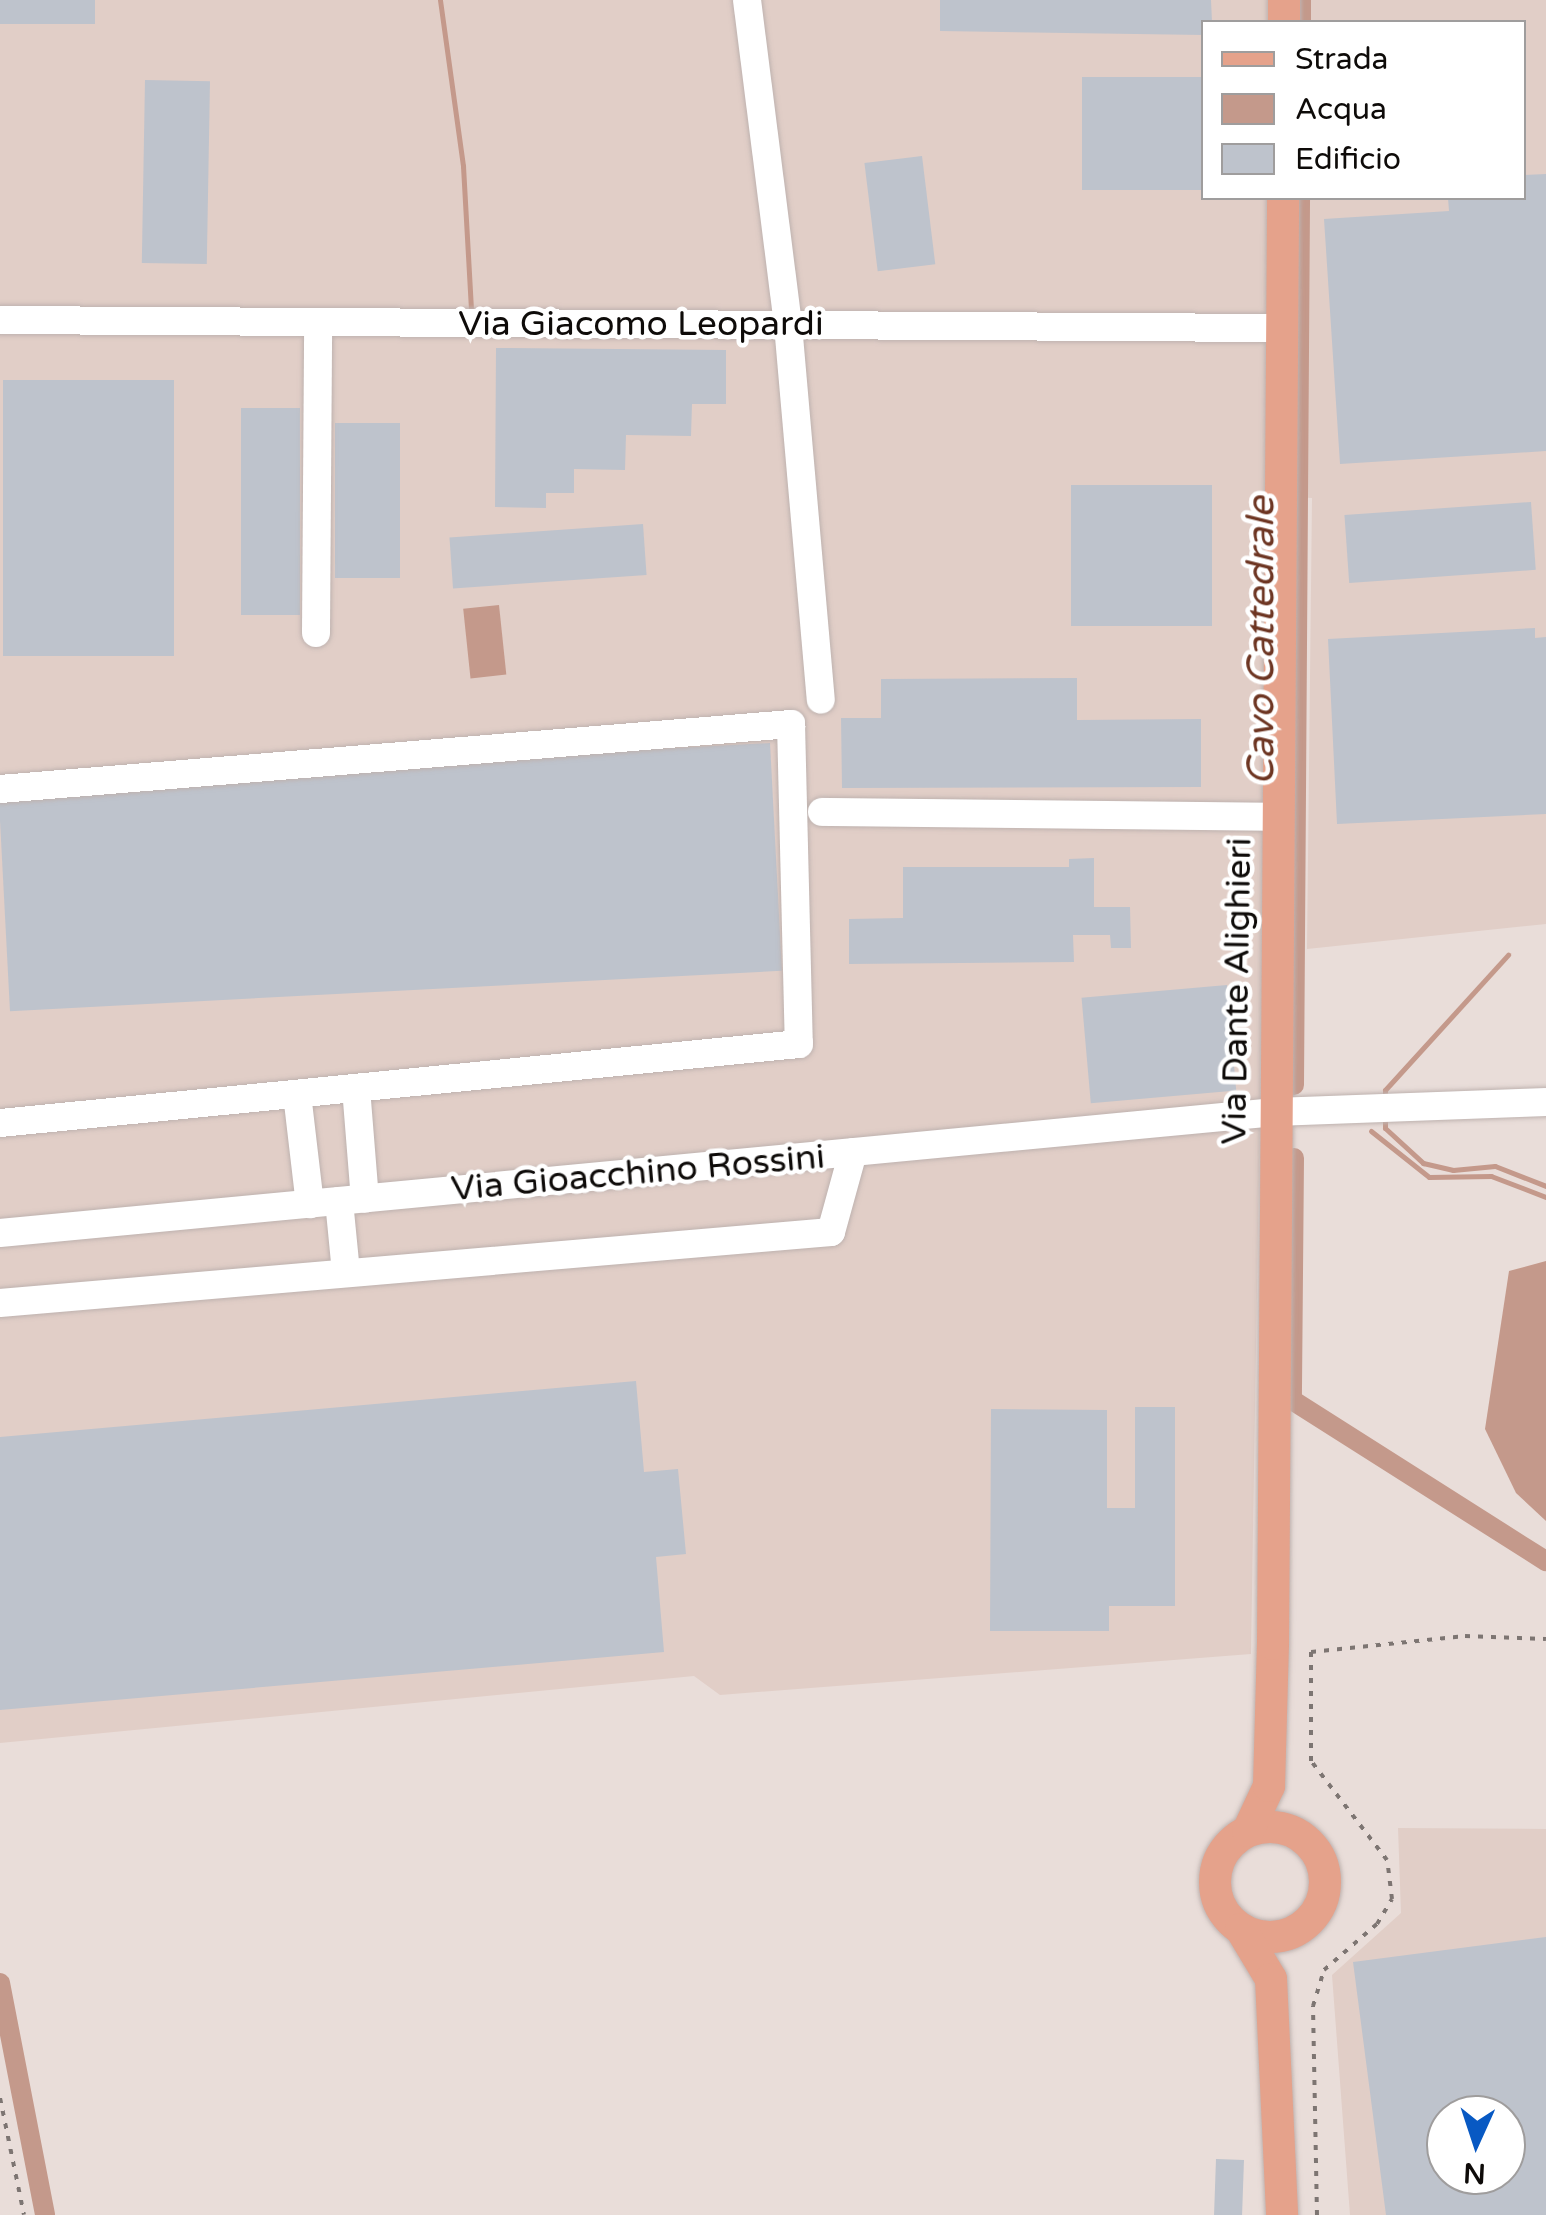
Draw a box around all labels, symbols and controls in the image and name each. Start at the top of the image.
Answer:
legend [1201,20,1526,200]
text: Strada [1295,41,1388,78]
text: Acqua [1295,91,1387,128]
text: Edificio [1295,141,1401,178]
street label: Via Giacomo Leopardi [458,303,824,345]
water label: Cavo Cattedrale [1239,497,1285,785]
street label: Via Dante Alighieri [1213,837,1261,1145]
street label: Via Gioacchino Rossini [449,1136,827,1210]
north arrow [1426,2095,1526,2195]
text: N [1462,2155,1487,2191]

